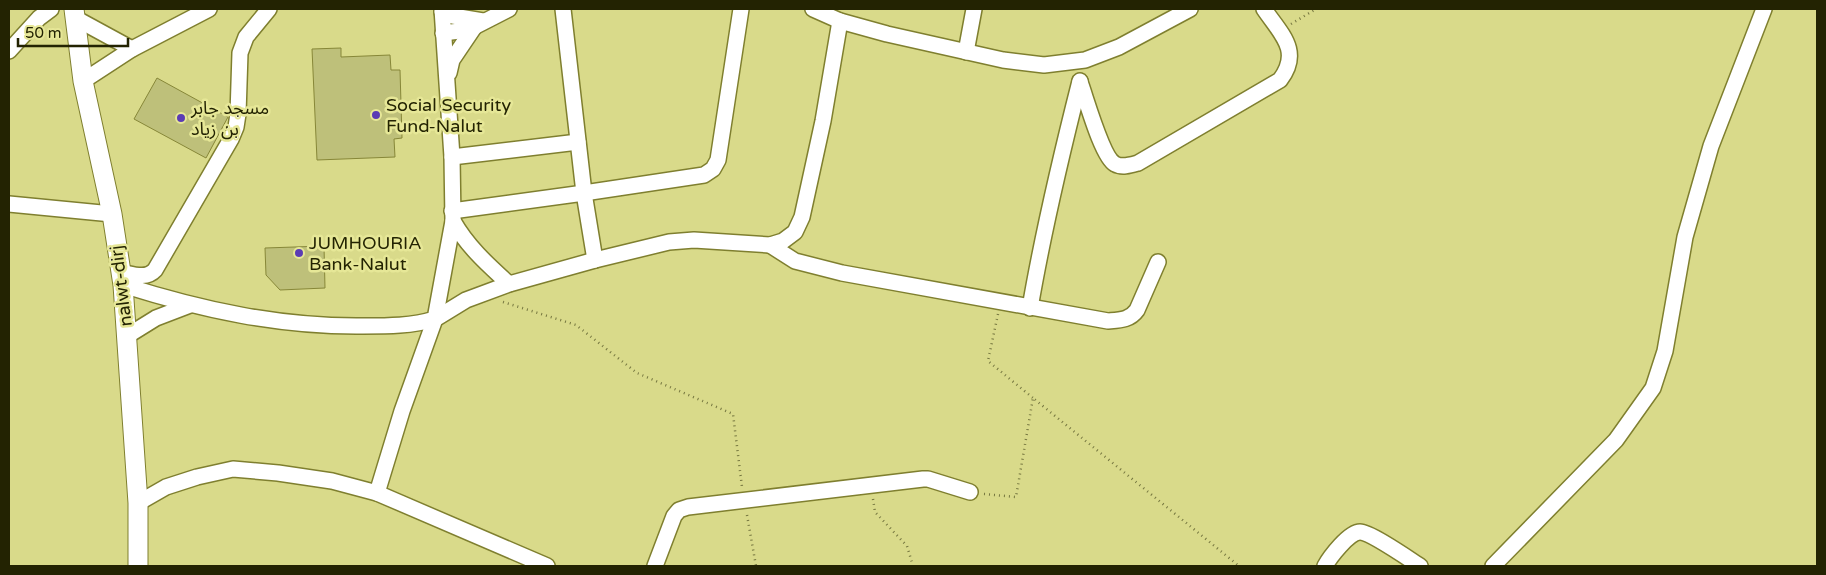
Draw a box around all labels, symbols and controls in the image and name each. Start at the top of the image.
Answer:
scale bar [18,15,128,47]
text: 50 m [25,24,62,42]
place label: Social Security Fund-Nalut [386,94,511,137]
place label: مسجد جابر بن زياد [190,97,269,140]
marker: Social Security Fund-Nalut [370,109,382,121]
marker: مسجد جابر بن زياد [175,112,187,124]
place label: JUMHOURIA Bank-Nalut [309,232,422,275]
street label: nalwt-dirj [105,244,137,328]
marker: JUMHOURIA Bank-Nalut [293,247,305,259]

